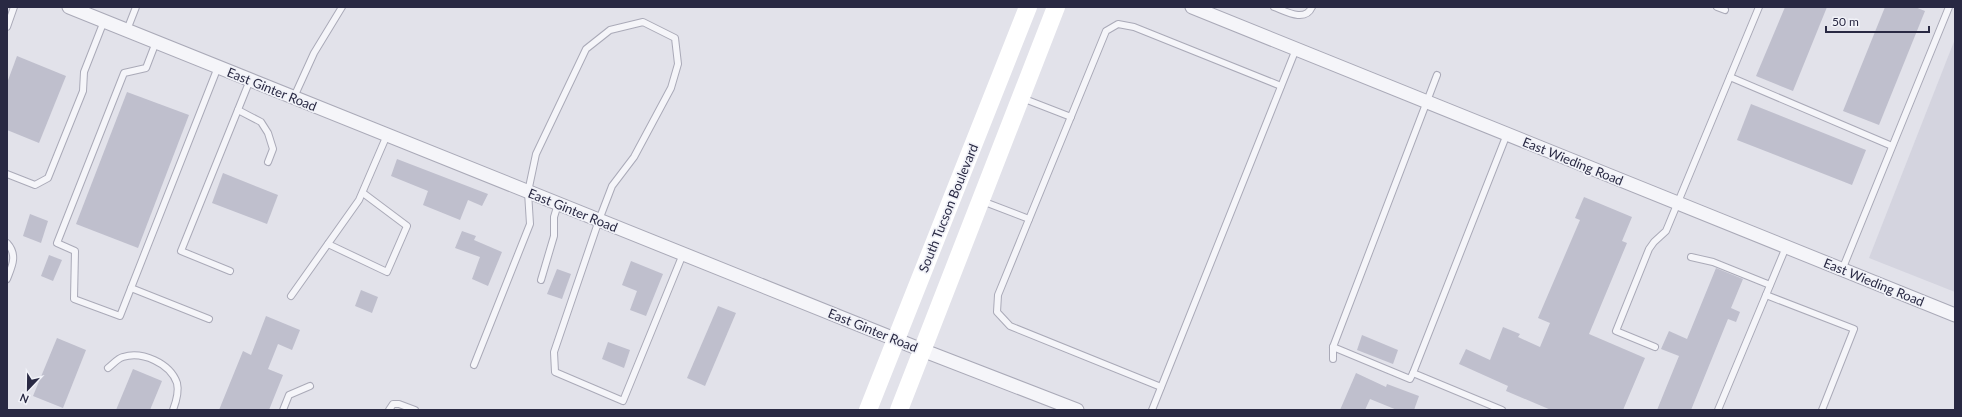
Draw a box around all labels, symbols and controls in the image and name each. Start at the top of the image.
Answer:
scale bar [1826,8,1929,34]
text: 50 m [1832,14,1859,29]
street label: East Ginter Road [225,64,319,114]
street label: East Wieding Road [1520,133,1626,189]
street label: South Tucson Boulevard [915,141,981,275]
street label: East Ginter Road [526,185,620,235]
street label: East Wieding Road [1821,254,1927,310]
street label: East Ginter Road [826,305,920,355]
north arrow [8,369,48,409]
text: N [18,391,30,406]

